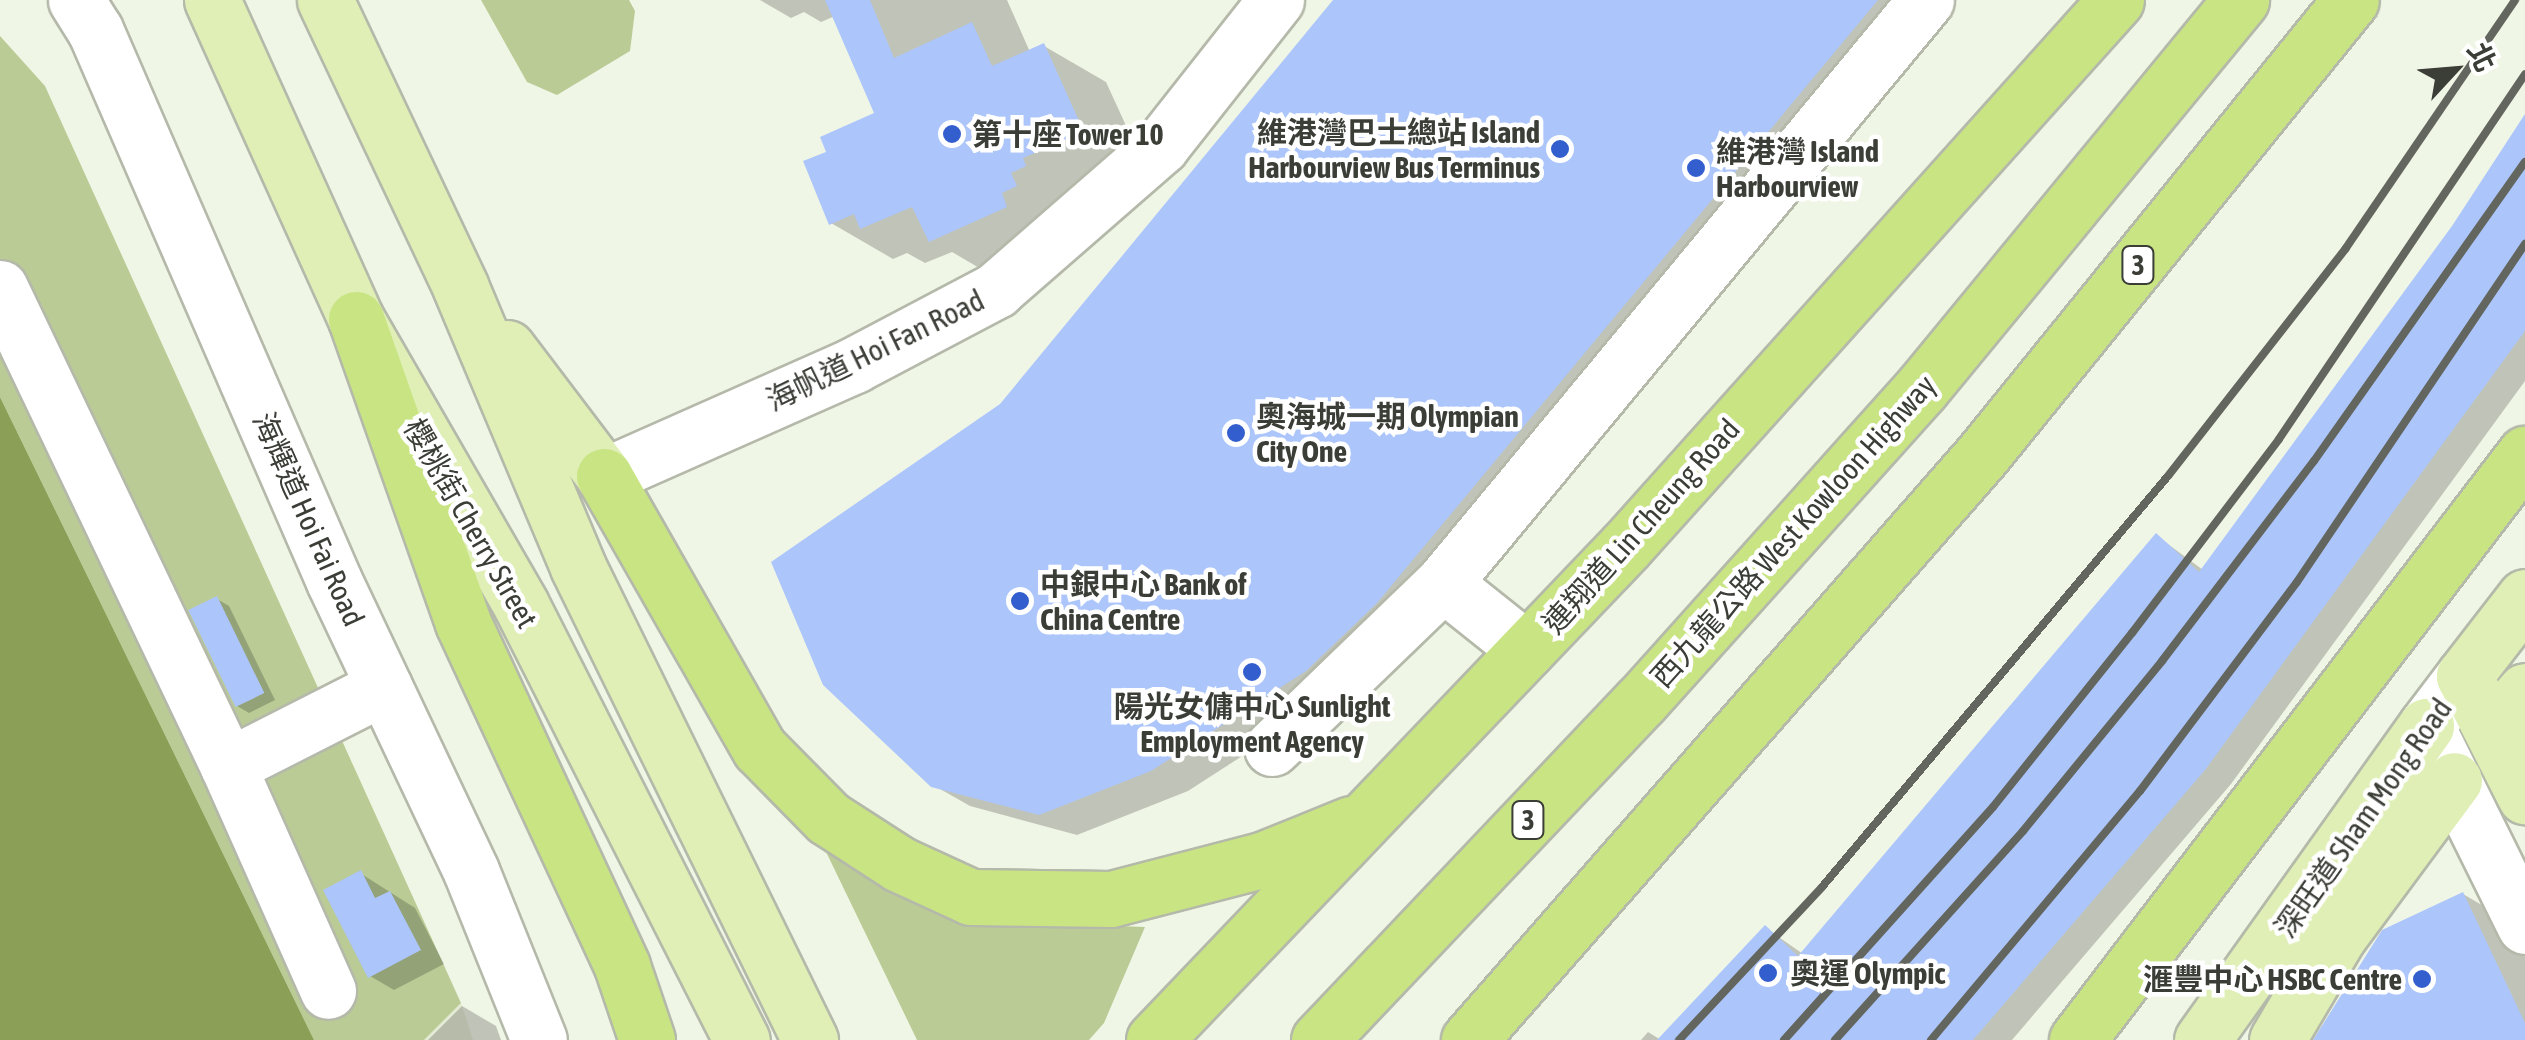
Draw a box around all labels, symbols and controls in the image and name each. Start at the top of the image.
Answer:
north arrow [2405,20,2505,120]
text: 北 [2461,37,2502,76]
place label: 維港灣巴士總站 Island Harbourview Bus Terminus [1248,114,1540,184]
place label: 第十座 Tower 10 [972,116,1164,152]
marker: 第十座 Tower 10 [941,123,963,145]
place label: 維港灣 Island Harbourview [1716,133,1879,204]
marker: 維港灣巴士總站 Island Harbourview Bus Terminus [1549,138,1571,160]
marker: 維港灣 Island Harbourview [1685,157,1707,179]
road number: 3 [2120,242,2156,288]
street label: 海帆道 Hoi Fan Road [760,282,990,418]
street label: 西九龍公路 West Kowloon Highway [1643,367,1943,695]
place label: 奧海城一期 Olympian City One [1256,398,1519,468]
street label: 海輝道 Hoi Fai Road [246,406,372,632]
street label: 連翔道 Lin Cheung Road [1535,411,1747,641]
street label: 櫻桃街 Cherry Street [396,412,546,634]
marker: 奧海城一期 Olympian City One [1225,422,1247,444]
place label: 中銀中心 Bank of China Centre [1040,566,1247,636]
marker: 中銀中心 Bank of China Centre [1009,590,1031,612]
marker: 陽光女傭中心 Sunlight Employment Agency [1241,661,1263,683]
place label: 陽光女傭中心 Sunlight Employment Agency [1114,688,1390,758]
street label: 深旺道 Sham Mong Road [2267,691,2459,945]
road number: 3 [1510,797,1546,843]
place label: 奧運 Olympic [1790,955,1945,991]
marker: 奧運 Olympic [1755,960,1781,986]
place label: 滙豐中心 HSBC Centre [2143,961,2402,997]
marker: 滙豐中心 HSBC Centre [2411,968,2433,990]

